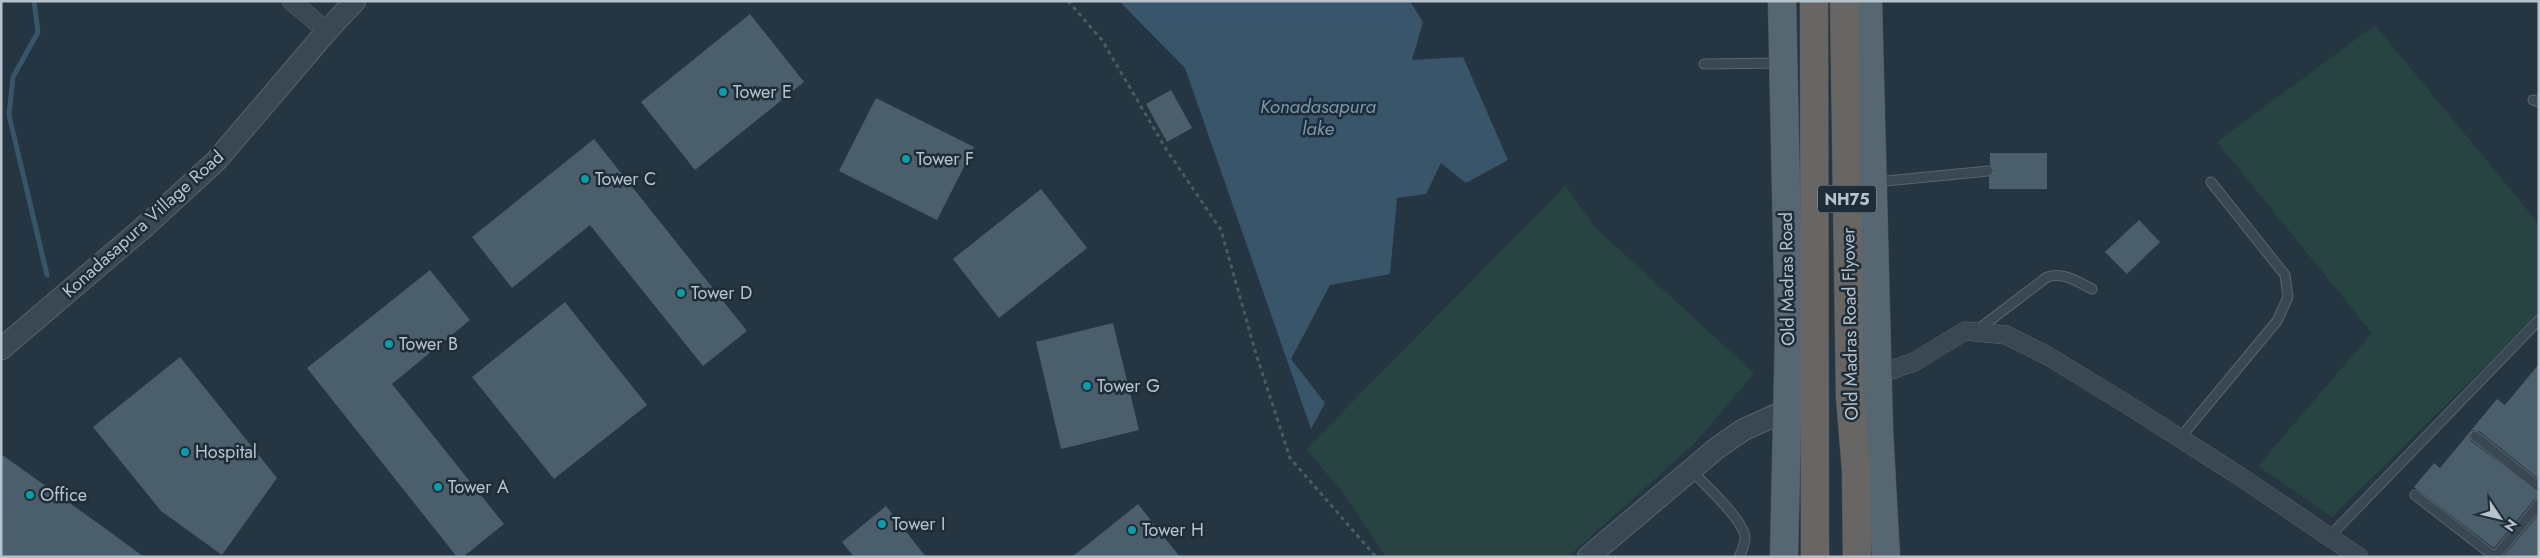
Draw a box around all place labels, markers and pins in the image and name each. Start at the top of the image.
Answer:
place label: Tower E [733,79,792,105]
marker: Tower E [717,86,729,98]
place label: Tower F [916,146,974,172]
marker: Tower F [900,153,912,165]
place label: Tower C [595,166,656,192]
marker: Tower C [579,173,591,185]
place label: Tower D [691,280,752,306]
marker: Tower D [675,287,687,299]
place label: Tower B [399,331,458,357]
marker: Tower B [383,338,395,350]
place label: Tower G [1097,373,1160,399]
marker: Tower G [1081,380,1093,392]
place label: Hospital [195,439,257,465]
marker: Hospital [179,446,191,458]
place label: Tower A [448,474,509,500]
marker: Tower A [432,481,444,493]
place label: Office [40,482,87,508]
marker: Office [24,489,36,501]
place label: Tower I [892,511,945,537]
place label: Tower H [1142,517,1204,543]
marker: Tower I [876,518,888,530]
marker: Tower H [1126,524,1138,536]

